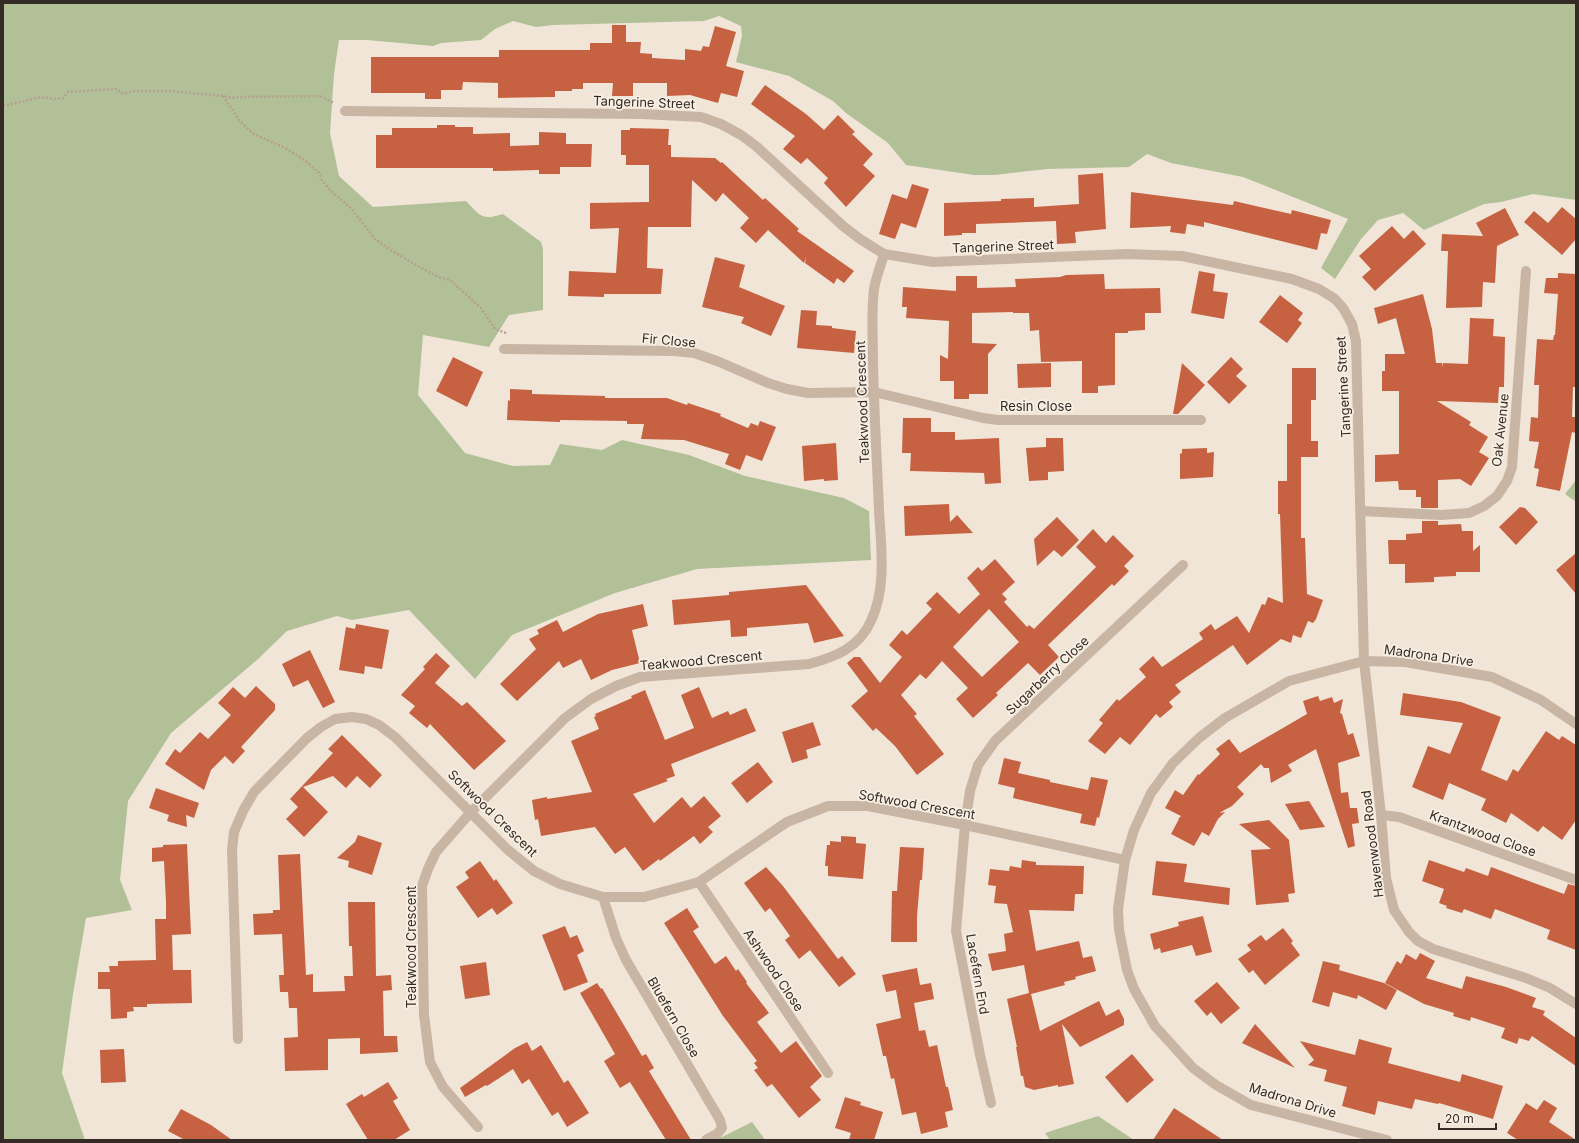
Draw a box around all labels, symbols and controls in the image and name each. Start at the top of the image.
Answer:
street label: Tangerine Street [593,92,695,112]
street label: Tangerine Street [952,236,1054,256]
street label: Fir Close [641,330,697,350]
street label: Tangerine Street [1332,336,1354,438]
street label: Teakwood Crescent [852,340,872,464]
street label: Oak Avenue [1488,393,1512,467]
street label: Resin Close [1000,398,1072,414]
street label: Sugarberry Close [1002,632,1092,718]
street label: Madrona Drive [1383,641,1475,669]
street label: Teakwood Crescent [639,647,763,673]
street label: Softwood Crescent [445,766,541,860]
street label: Softwood Crescent [857,786,977,822]
street label: Havenwood Road [1357,789,1387,899]
street label: Krantzwood Close [1427,806,1539,860]
street label: Teakwood Crescent [403,886,419,1008]
street label: Ashwood Close [741,926,807,1014]
street label: Lacefern End [963,932,993,1016]
street label: Bluefern Close [645,974,703,1060]
street label: Madrona Drive [1247,1079,1339,1121]
scale bar [1439,1105,1496,1131]
text: 20 m [1445,1111,1474,1126]

